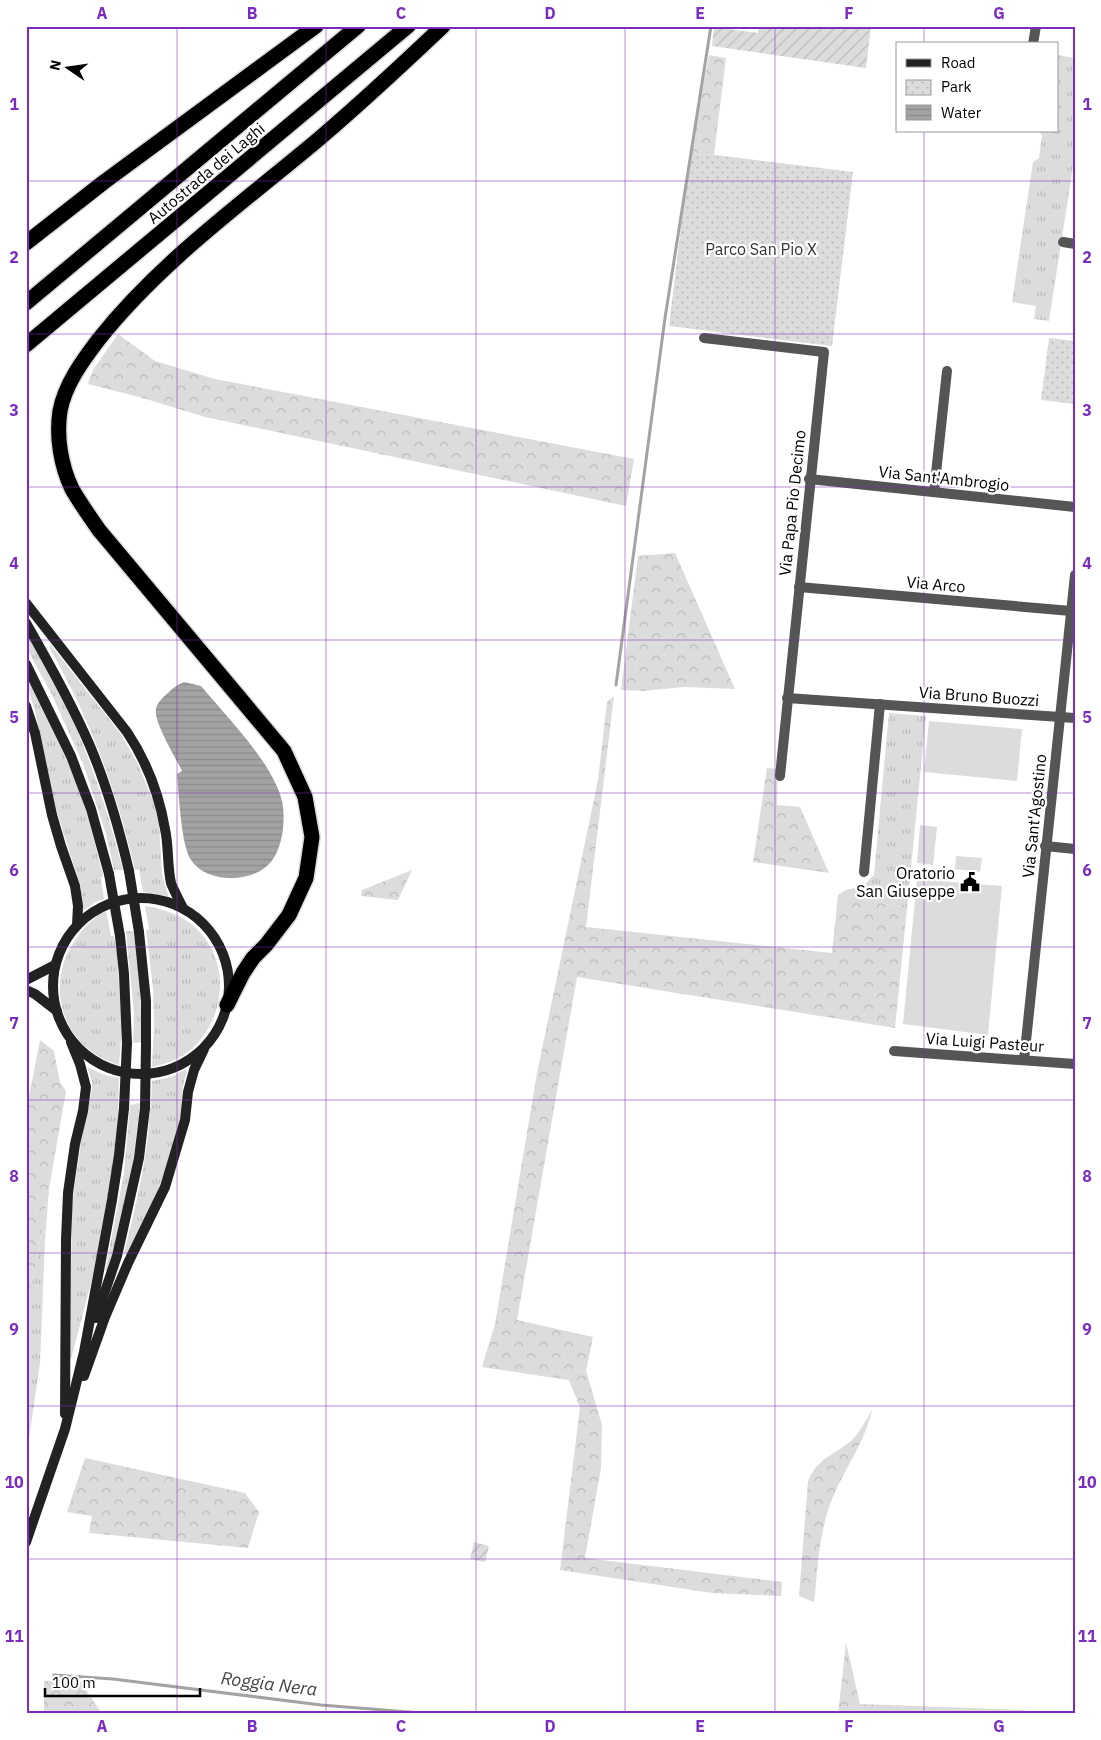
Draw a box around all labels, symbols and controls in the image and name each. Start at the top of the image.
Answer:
text: A [97,3,108,23]
text: B [247,3,258,23]
text: C [396,3,406,23]
text: D [544,3,556,23]
text: E [695,3,705,23]
text: F [844,3,854,23]
text: G [993,3,1005,23]
north arrow [42,42,92,92]
legend [896,42,1058,132]
text: Road [941,53,976,72]
text: N [45,58,65,72]
text: Park [941,77,971,96]
text: 1 [9,94,19,114]
text: 1 [1082,94,1092,114]
text: Water [941,103,982,122]
street label: Autostrada dei Laghi [143,118,269,228]
park label: Parco San Pio X [705,239,817,259]
text: 2 [9,247,19,267]
text: 2 [1082,247,1092,267]
text: 3 [9,400,19,420]
text: 3 [1082,400,1092,420]
street label: Via Papa Pio Decimo [774,429,810,577]
street label: Via Sant'Ambrogio [878,461,1010,495]
text: 4 [9,553,19,573]
text: 4 [1082,553,1092,573]
street label: Via Arco [906,571,966,597]
street label: Via Bruno Buozzi [918,682,1040,710]
text: 5 [9,707,19,727]
text: 5 [1082,707,1092,727]
street label: Via Sant'Agostino [1018,753,1050,879]
text: 6 [9,860,19,880]
text: 6 [1082,860,1092,880]
place label: Oratorio San Giuseppe [856,863,955,901]
public building icon: Oratorio San Giuseppe [959,871,981,893]
text: 7 [9,1013,19,1033]
text: 7 [1082,1013,1092,1033]
street label: Via Luigi Pasteur [925,1028,1045,1056]
text: 8 [9,1166,19,1186]
text: 8 [1082,1166,1092,1186]
text: 9 [9,1319,19,1339]
text: 9 [1082,1319,1092,1339]
text: 10 [4,1472,24,1492]
text: 10 [1077,1472,1097,1492]
text: 11 [4,1626,24,1646]
text: 11 [1077,1626,1097,1646]
scale bar [45,1665,200,1697]
water label: Roggia Nera [220,1666,319,1701]
text: 100 m [52,1673,96,1692]
text: A [97,1716,108,1736]
text: B [247,1716,258,1736]
text: C [396,1716,406,1736]
text: D [544,1716,556,1736]
text: E [695,1716,705,1736]
text: F [844,1716,854,1736]
text: G [993,1716,1005,1736]

